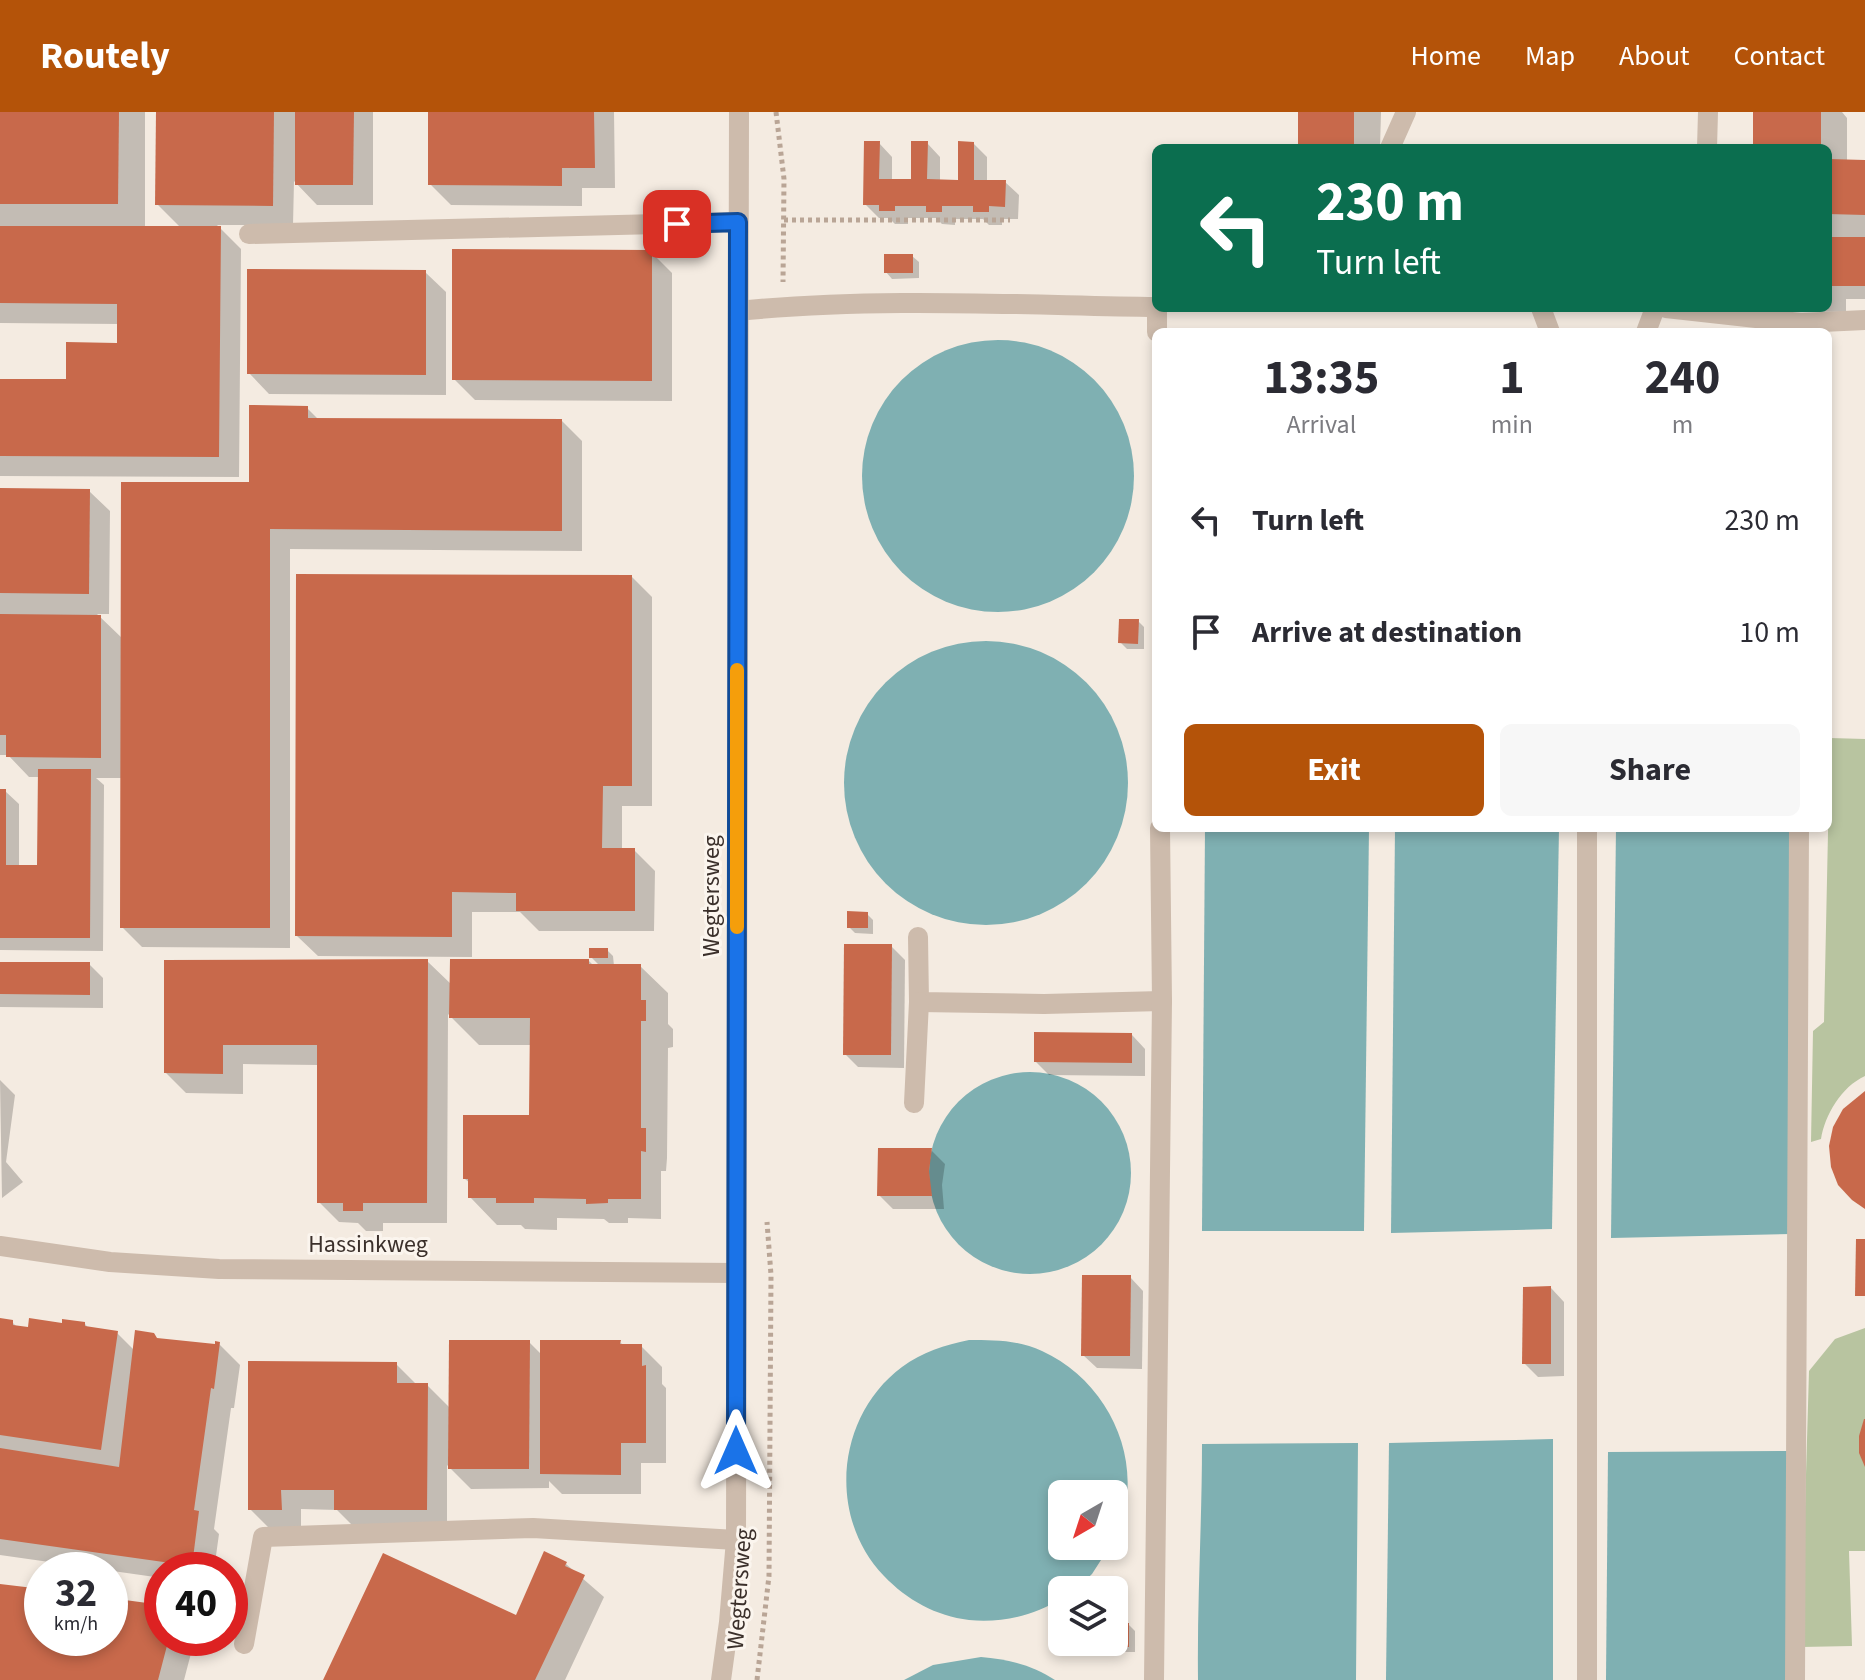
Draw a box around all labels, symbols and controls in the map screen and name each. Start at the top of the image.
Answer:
text: Routely [40,29,170,83]
text: Home [1410,36,1481,76]
text: Map [1525,36,1575,76]
text: About [1619,36,1690,76]
text: Contact [1734,36,1825,76]
text: 230 m [1316,163,1464,242]
icon: left [1184,176,1288,280]
pin [643,190,711,258]
icon: arrive [655,202,699,246]
text: Turn left [1316,237,1441,288]
text: 13:35 [1263,344,1379,412]
text: 1 [1499,344,1525,412]
text: 240 [1644,344,1720,412]
text: Arrival [1286,406,1356,443]
text: min [1491,406,1533,443]
text: m [1672,406,1693,443]
icon: left [1184,498,1228,542]
text: Turn left [1252,499,1364,542]
text: 230 m [1724,499,1800,542]
icon: arrive [1184,610,1228,654]
text: Arrive at destination [1252,611,1522,654]
text: 10 m [1739,611,1800,654]
button: Exit [1184,724,1484,816]
button: Share [1500,724,1800,816]
street label: Wegtersweg [694,835,729,957]
street label: Hassinkweg [308,1227,428,1262]
position arrow [694,1409,778,1493]
north arrow [1048,1480,1128,1560]
map controls [1048,1480,1128,1656]
street label: Wegtersweg [718,1527,761,1651]
speed limit sign: 40 [144,1552,248,1656]
text: 32 [55,1565,97,1622]
button: layers [1048,1576,1128,1656]
text: km/h [54,1610,98,1638]

